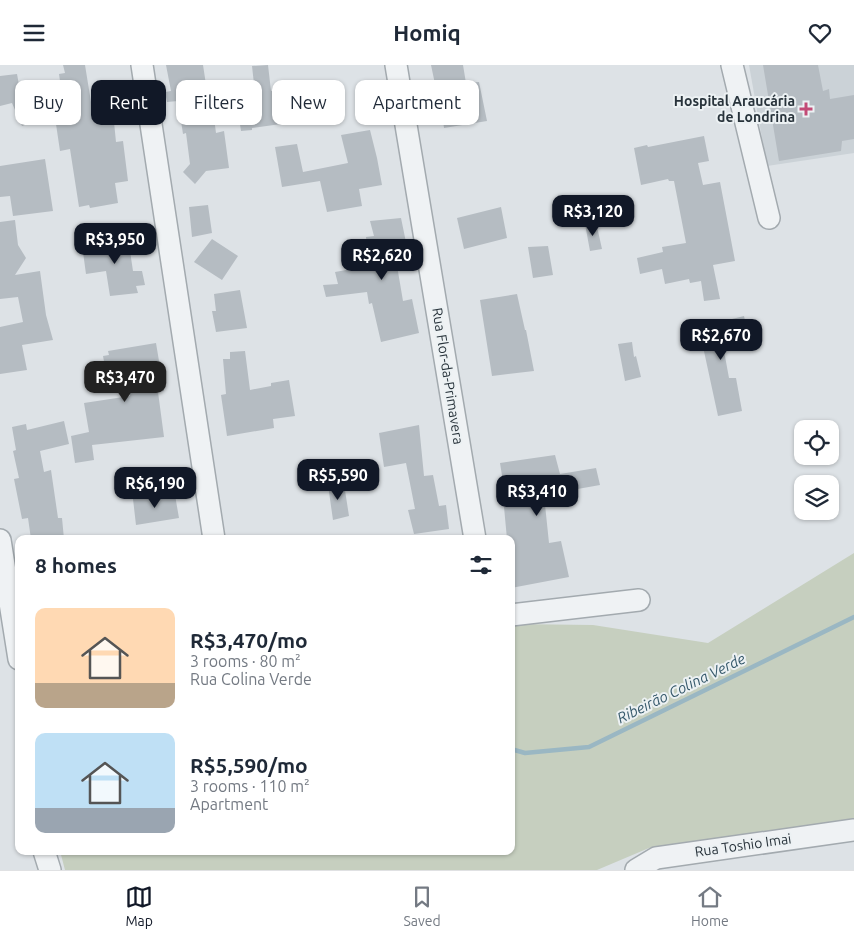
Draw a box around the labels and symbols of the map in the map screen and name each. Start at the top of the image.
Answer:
place label: Hospital Araucária de Londrina [674,93,795,125]
marker: Hospital Araucária de Londrina [799,102,813,116]
pin: R$3,120 [547,195,639,237]
pin: R$3,950 [69,223,161,265]
pin: R$2,620 [336,239,428,281]
street label: Rua Flor-da-Primavera [429,306,467,446]
pin: R$2,670 [675,319,767,361]
pin: R$3,470 [79,361,171,403]
pin: R$5,590 [292,459,384,501]
pin: R$6,190 [109,467,201,509]
pin: R$3,410 [491,475,583,517]
water label: Ribeirão Colina Verde [614,649,748,726]
street label: Rua Toshio Imai [694,830,792,860]

